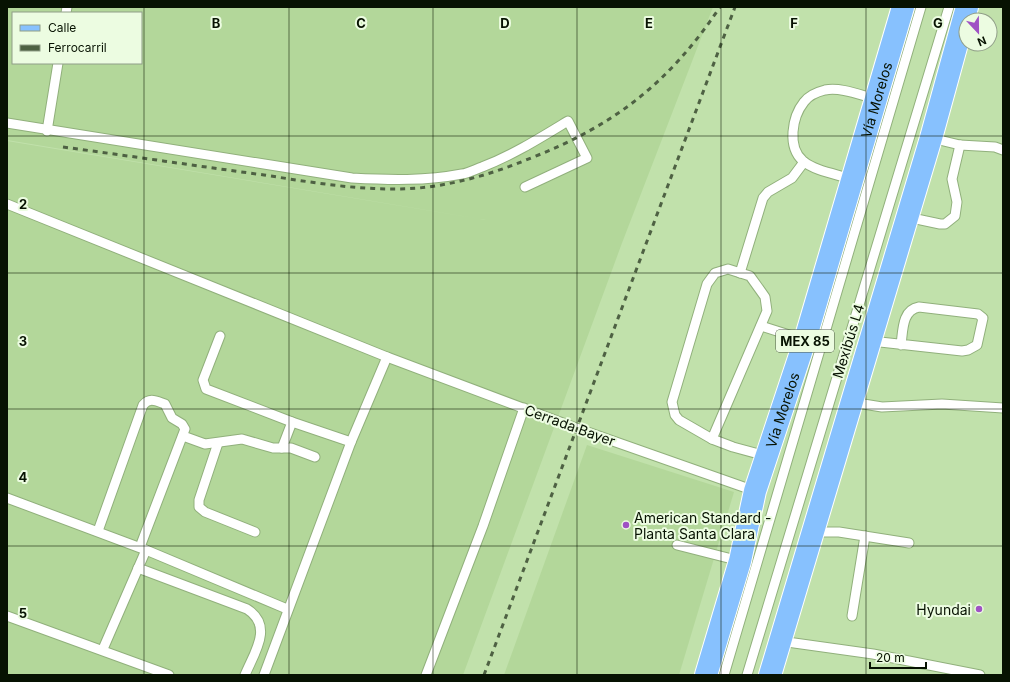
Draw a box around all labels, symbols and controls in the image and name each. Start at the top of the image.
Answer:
legend [12,12,142,64]
north arrow [958,12,998,52]
text: B [212,15,221,31]
text: C [356,15,366,31]
text: D [500,15,510,31]
text: E [645,15,653,31]
text: F [790,15,798,31]
text: G [933,15,943,31]
text: Calle [48,20,76,35]
text: N [975,33,988,49]
text: Ferrocarril [48,40,107,55]
street label: Vía Morelos [856,60,895,140]
text: 2 [19,196,27,212]
street label: Mexibús L4 [829,302,867,380]
road number: MEX 85 [776,330,834,352]
text: 3 [19,333,27,349]
street label: Vía Morelos [761,370,802,450]
street label: Cerrada Bayer [522,401,618,449]
text: 4 [19,469,28,485]
place label: American Standard - Planta Santa Clara [634,509,771,542]
marker: American Standard - Planta Santa Clara [621,520,631,530]
place label: Hyundai [916,601,971,618]
marker: Hyundai [974,604,984,614]
text: 5 [19,605,27,621]
scale bar [870,644,926,670]
text: 20 m [876,650,905,665]

